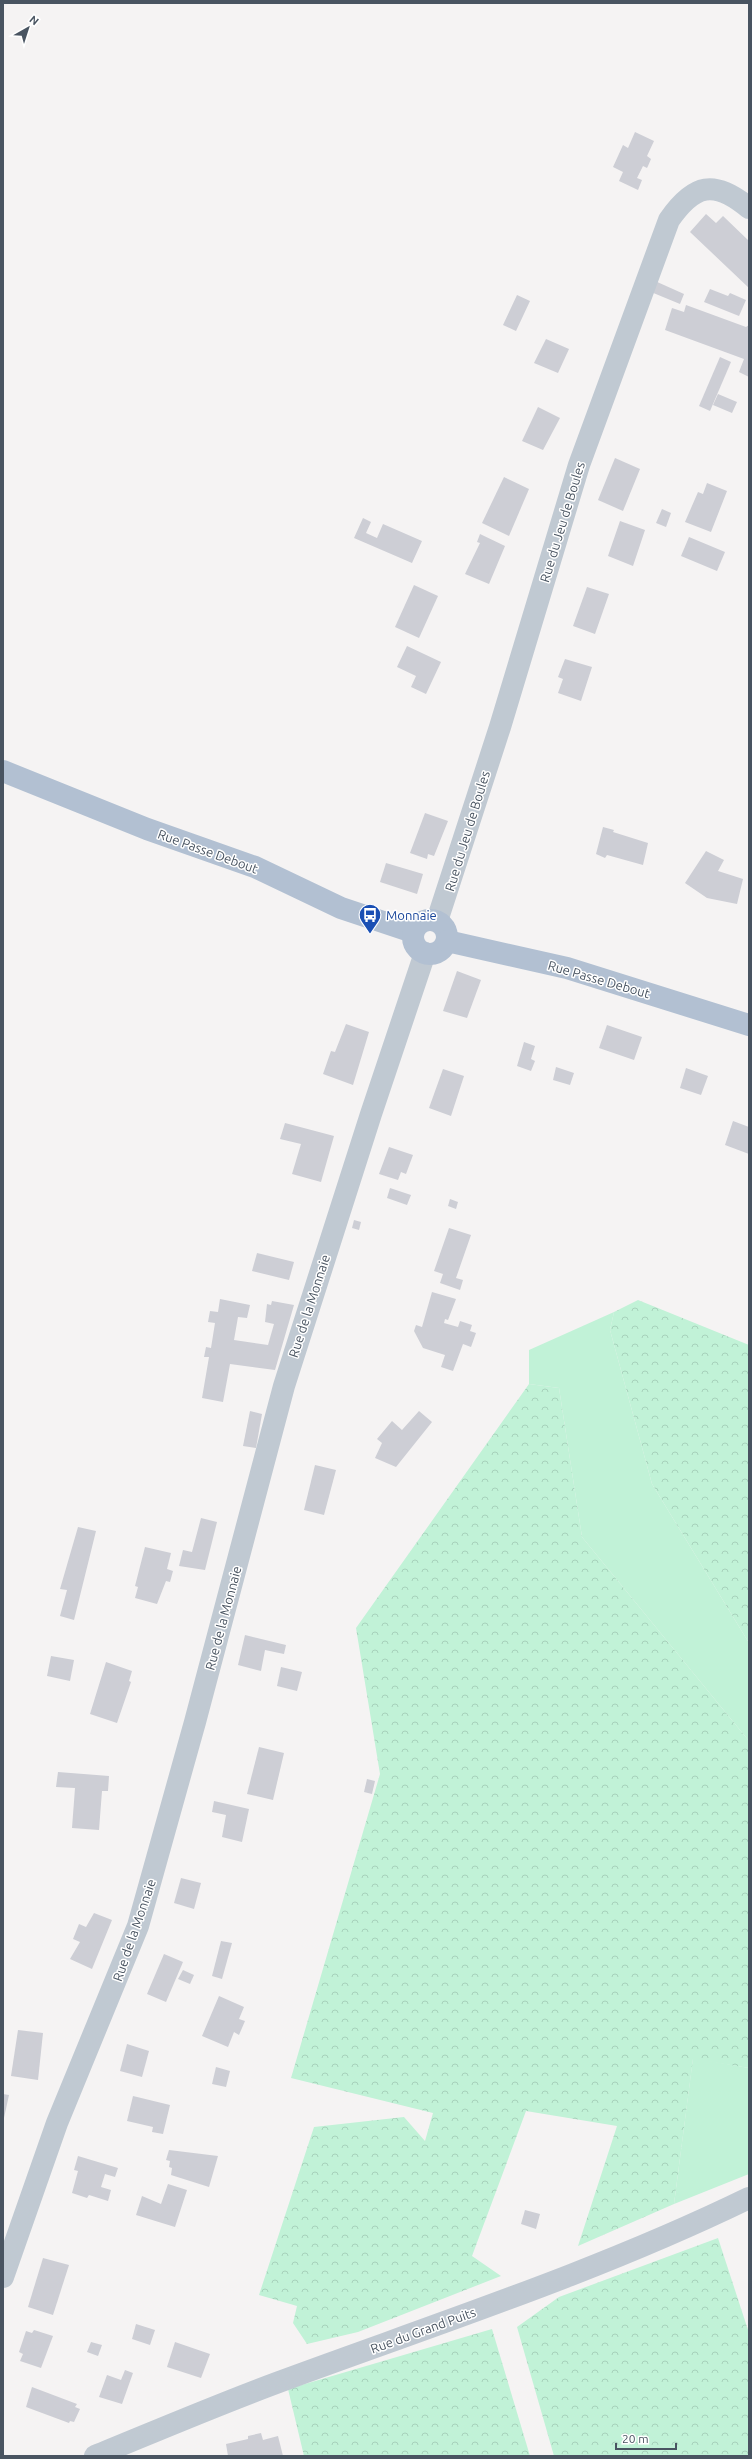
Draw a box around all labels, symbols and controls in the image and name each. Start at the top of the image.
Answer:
north arrow [8,8,48,48]
text: N [27,13,41,27]
street label: Rue du Jeu de Boules [537,460,587,584]
street label: Rue du Jeu de Boules [442,769,492,893]
street label: Rue Passe Debout [156,826,260,876]
bus stop icon: Monnaie [357,902,383,935]
place label: Monnaie [386,908,437,922]
street label: Rue Passe Debout [546,958,652,1000]
street label: Rue de la Monnaie [286,1253,332,1359]
street label: Rue de la Monnaie [202,1564,244,1672]
street label: Rue de la Monnaie [110,1877,158,1983]
street label: Rue du Grand Puits [368,2304,478,2356]
scale bar [616,2425,676,2451]
text: 20 m [622,2432,649,2445]

